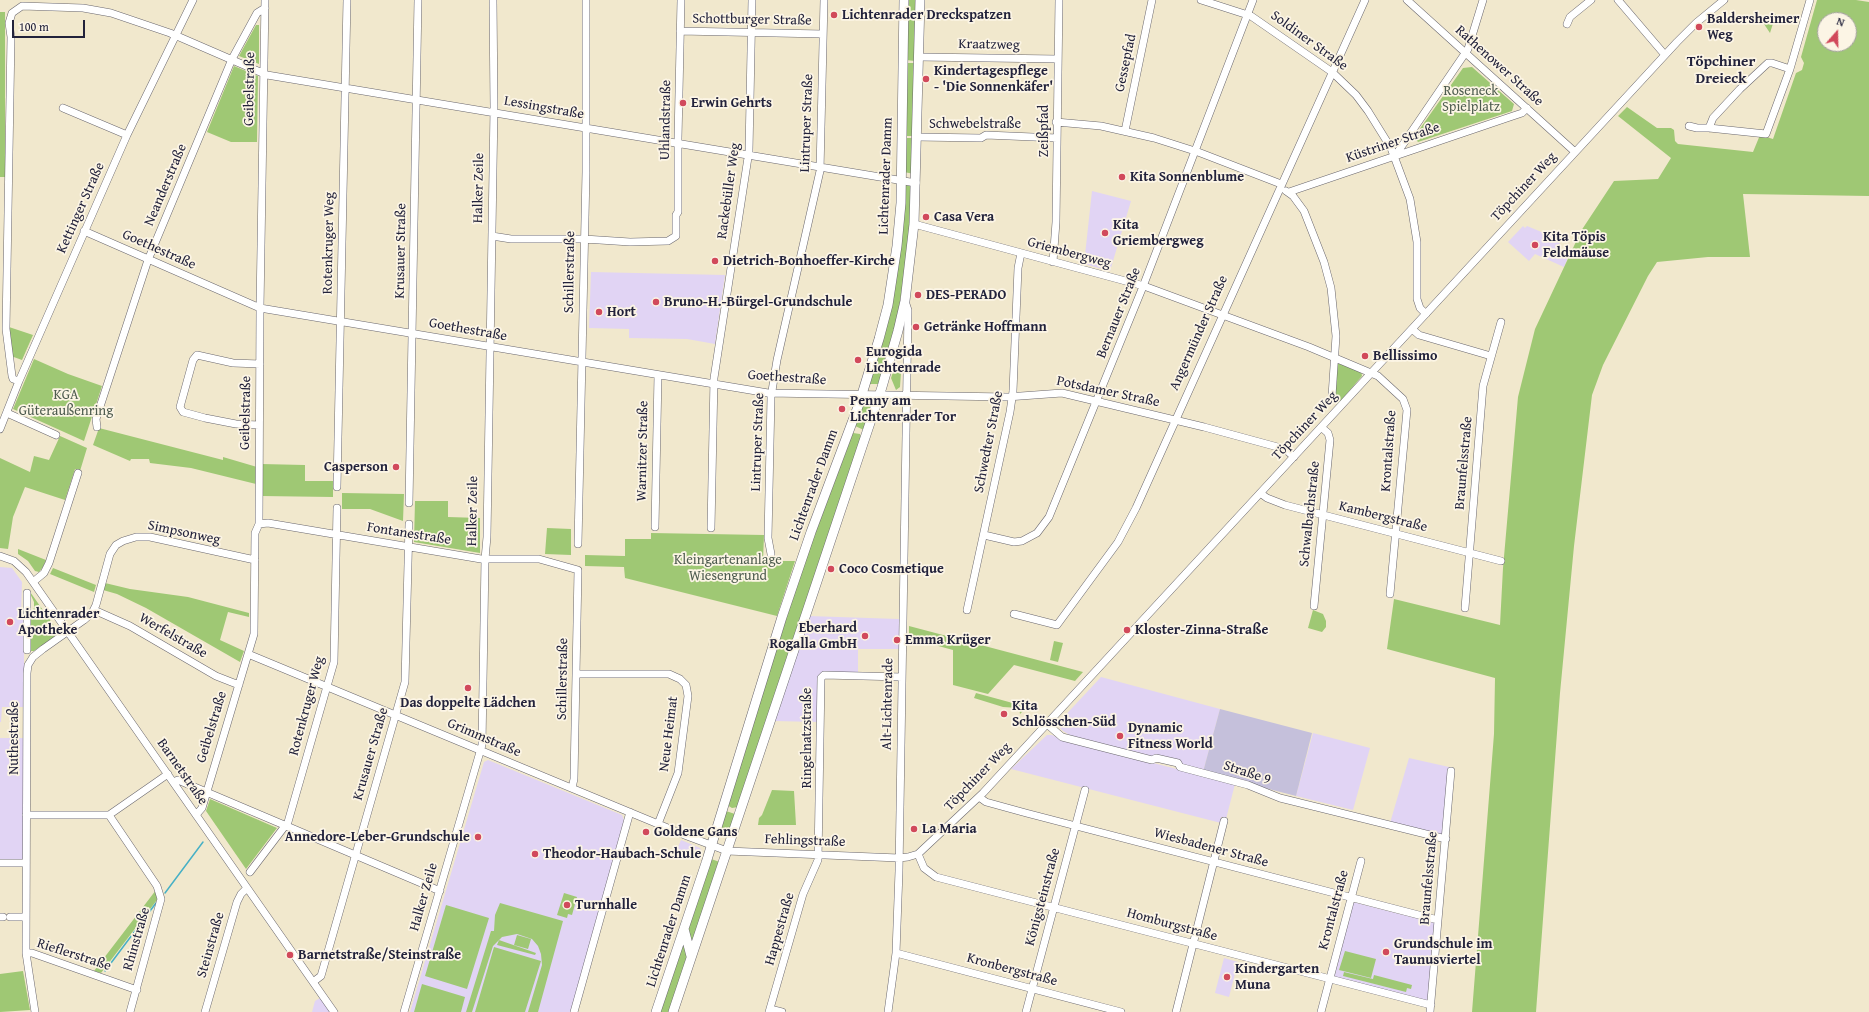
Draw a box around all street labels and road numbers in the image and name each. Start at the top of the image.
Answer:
street label: Soldiner Straße [1267,7,1351,75]
street label: Schottburger Straße [692,11,812,29]
street label: Rathenower Straße [1451,22,1547,110]
street label: Gessepfad [1112,33,1140,93]
street label: Kraatzweg [958,36,1020,54]
street label: Geibelstraße [241,52,259,126]
street label: Lintruper Straße [797,73,817,173]
street label: Uhlandstraße [657,80,675,160]
street label: Lessingstraße [503,93,585,123]
street label: Zeißpfad [1036,105,1052,157]
street label: Schwebelstraße [929,116,1021,132]
street label: Lichtenrader Damm [876,117,896,235]
street label: Küstriner Straße [1344,119,1442,167]
street label: Neanderstraße [141,141,191,229]
street label: Rackebüller Weg [714,142,744,240]
street label: Töpchiner Weg [1488,149,1560,225]
street label: Halker Zeile [470,153,488,223]
street label: Kettinger Straße [53,160,109,256]
street label: Rotenkruger Weg [320,192,338,294]
street label: Krusauer Straße [392,203,410,299]
street label: Goethestraße [120,226,198,274]
street label: Schillerstraße [561,231,579,313]
street label: Griembergweg [1025,234,1113,272]
street label: Bernauer Straße [1093,265,1145,361]
street label: Angermünder Straße [1166,273,1232,393]
street label: Goethestraße [428,315,508,345]
street label: Goethestraße [747,367,827,389]
street label: Potsdamer Straße [1055,373,1161,411]
street label: Geibelstraße [237,376,255,450]
street label: Töpchiner Weg [1269,388,1341,464]
street label: Schwedter Straße [971,390,1007,494]
street label: Lintruper Straße [748,392,768,492]
street label: Warnitzer Straße [634,400,652,502]
street label: Krontalstraße [1378,410,1400,492]
street label: Braunfelsstraße [1452,416,1476,510]
street label: Lichtenrader Damm [786,427,842,543]
street label: Schwalbachstraße [1296,460,1324,568]
street label: Halker Zeile [464,476,482,546]
street label: Kambergstraße [1337,498,1429,536]
street label: Simpsonweg [146,517,222,549]
street label: Fontanestraße [366,519,452,549]
street label: Werfelstraße [136,610,210,662]
street label: Schillerstraße [554,638,572,720]
street label: Rotenkruger Weg [286,654,328,758]
street label: Alt-Lichtenrade [879,658,897,750]
street label: Ringelnatzstraße [799,688,815,788]
street label: Geibelstraße [193,689,231,765]
street label: Neue Heimat [656,695,682,773]
street label: Nuthestraße [6,701,22,775]
street label: Krusauer Straße [350,706,392,802]
street label: Grimmstraße [445,715,523,761]
street label: Barnetstraße [153,736,211,808]
street label: Töpchiner Weg [941,739,1015,815]
street label: Straße 9 [1221,757,1273,789]
street label: Wiesbadener Straße [1152,825,1270,871]
street label: Fehlingstraße [764,831,846,851]
street label: Braunfelsstraße [1417,831,1441,925]
street label: Königsteinstraße [1022,846,1064,948]
street label: Halker Zeile [406,861,442,933]
street label: Krontalstraße [1315,868,1353,952]
street label: Lichtenrader Damm [643,873,695,989]
street label: Happestraße [762,891,798,967]
street label: Rhinstraße [120,905,154,973]
street label: Homburgstraße [1125,905,1219,945]
street label: Steinstraße [194,910,228,980]
street label: Rieflerstraße [35,935,113,975]
street label: Kronbergstraße [965,950,1059,990]

